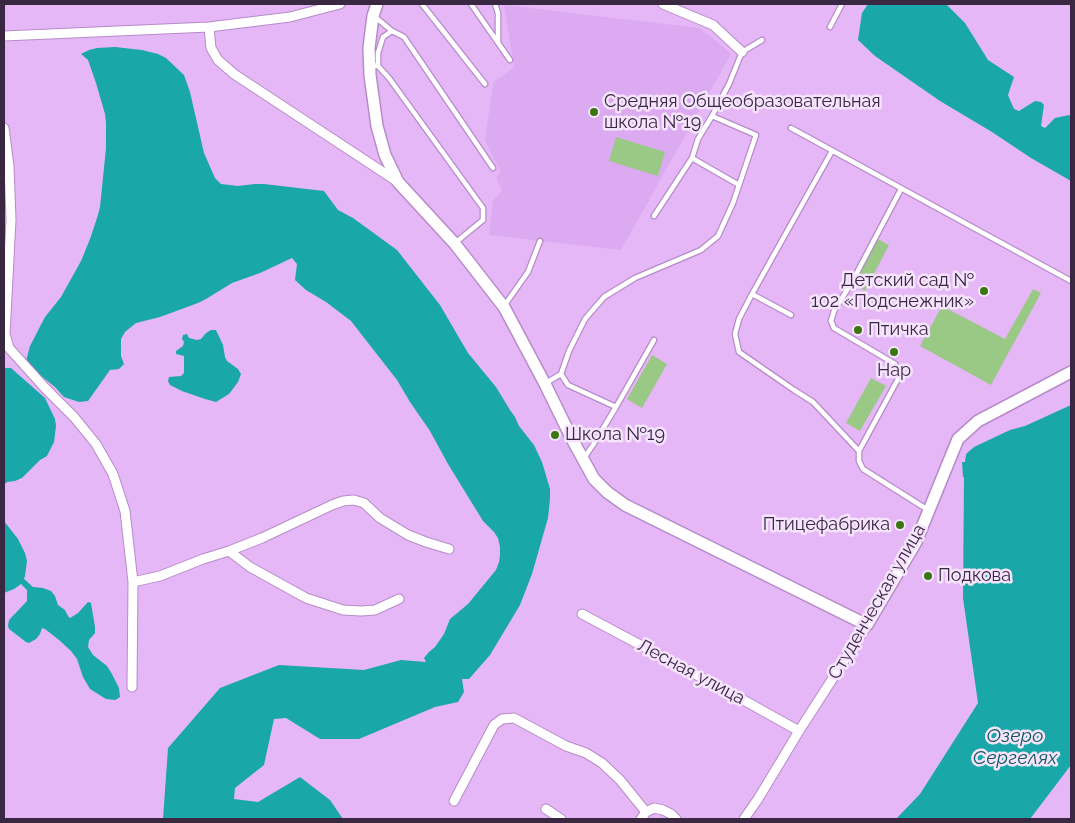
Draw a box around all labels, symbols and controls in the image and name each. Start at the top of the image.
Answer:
place label: Средняя Общеобразовательная школа №19 [604,91,881,134]
marker: Средняя Общеобразовательная школа №19 [588,106,600,118]
place label: Детский сад № 102 «Подснежник» [811,270,974,312]
marker: Детский сад № 102 «Подснежник» [978,285,990,297]
place label: Птичка [868,319,929,341]
marker: Птичка [852,324,864,336]
marker: Нар [888,346,900,358]
place label: Нар [877,360,911,382]
place label: Школа №19 [565,424,665,446]
marker: Школа №19 [549,429,561,441]
place label: Птицефабрика [763,514,890,536]
marker: Птицефабрика [894,519,906,531]
street label: Студенческая улица [824,520,930,684]
place label: Подкова [938,565,1011,587]
marker: Подкова [922,570,934,582]
street label: Лесная улица [634,635,748,709]
water label: Озеро Сергелях [973,725,1057,769]

